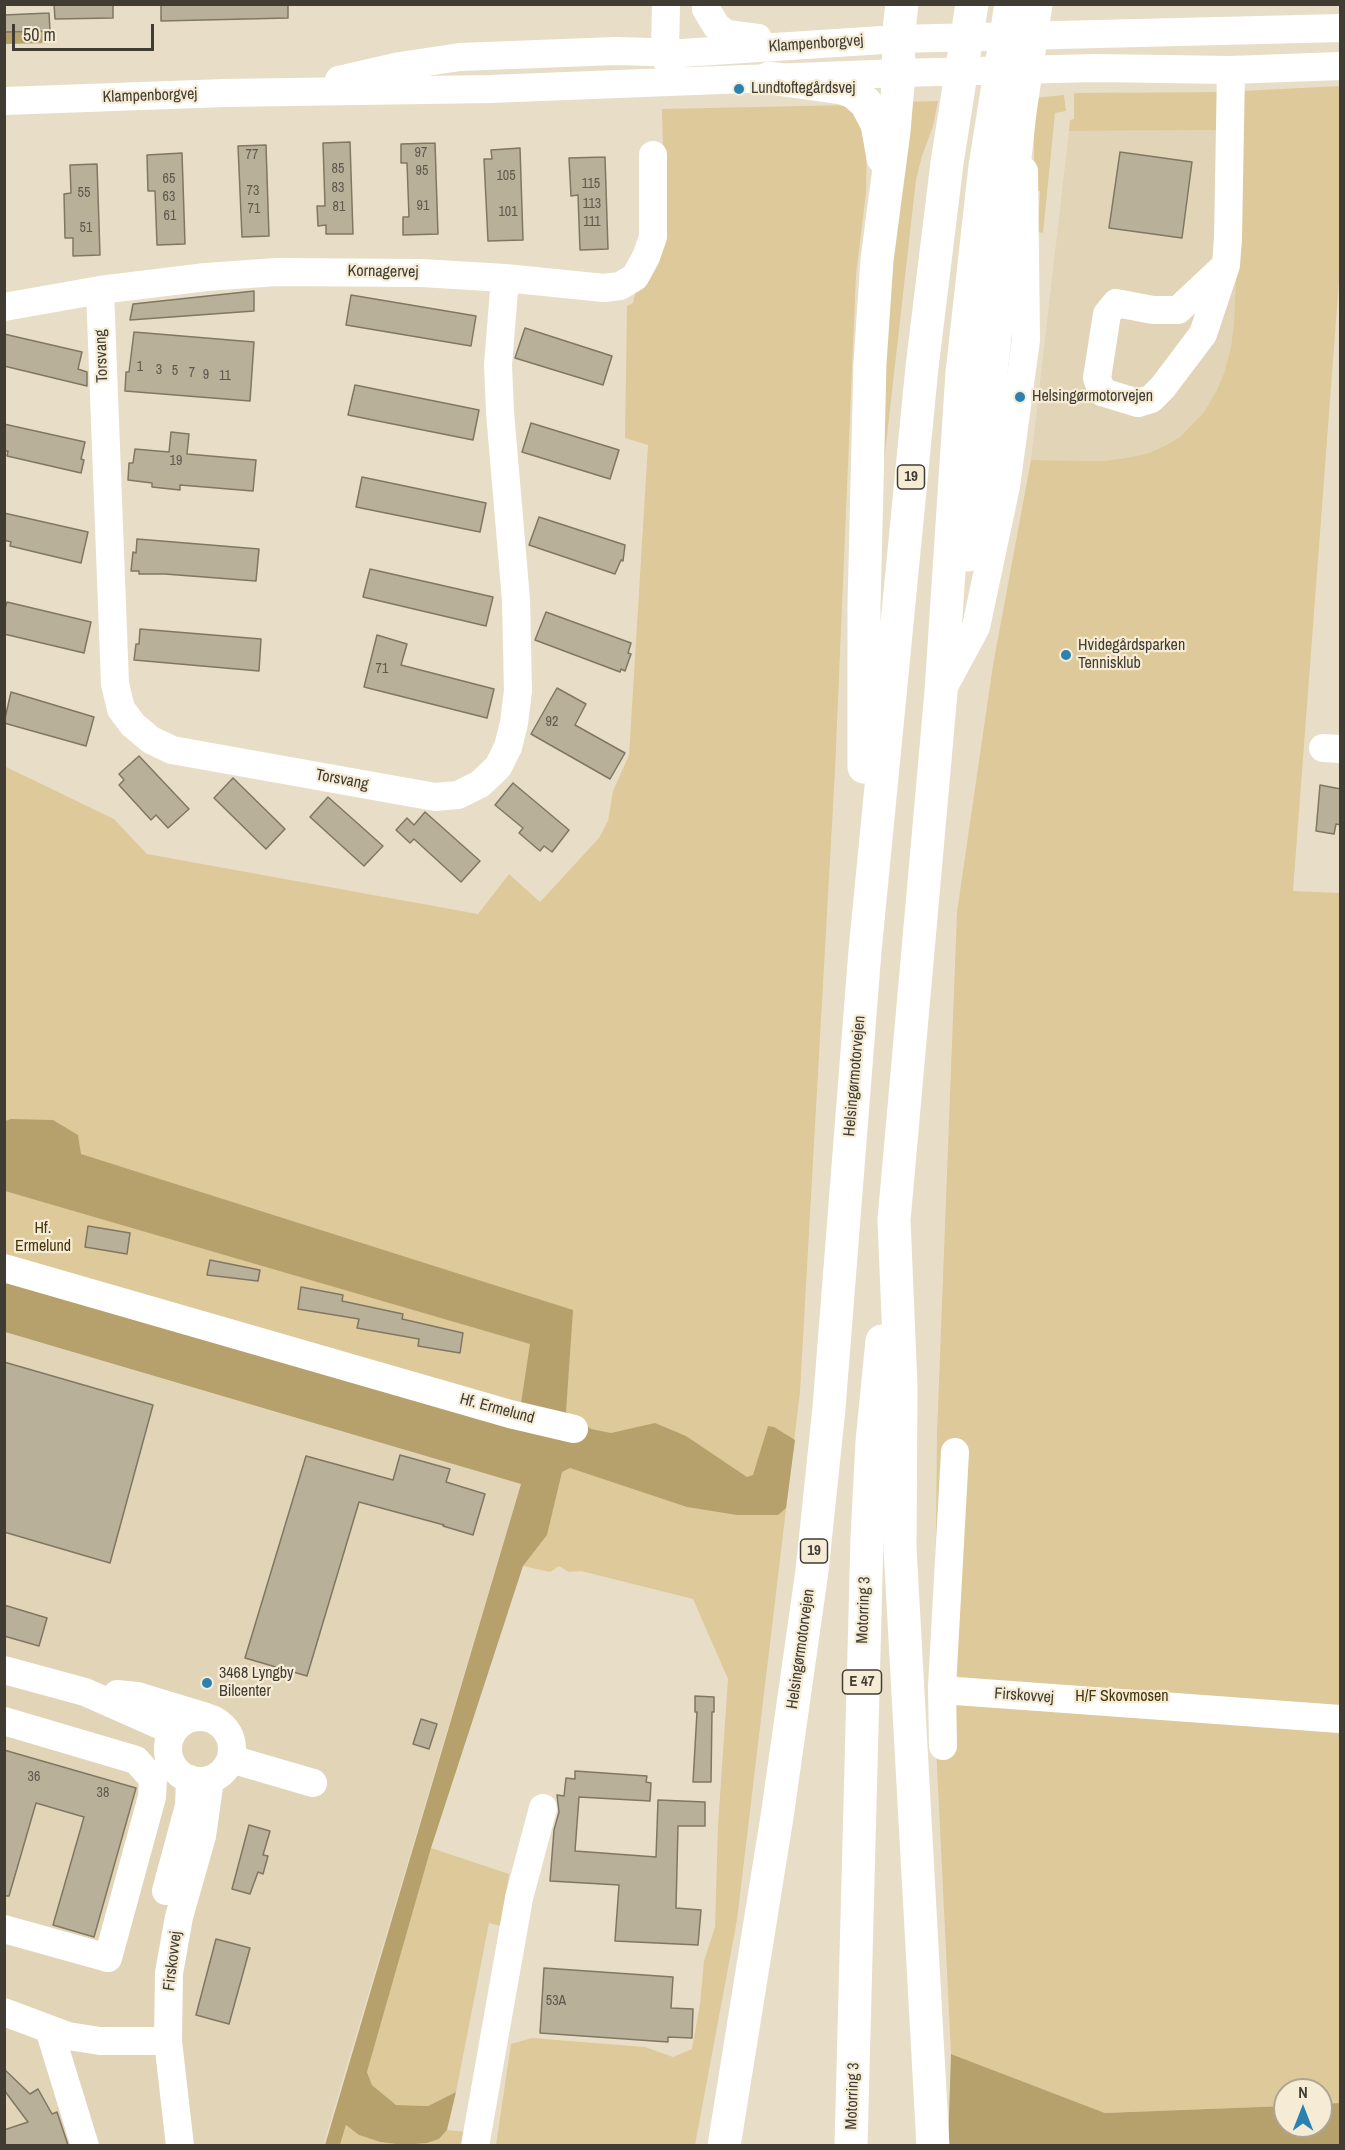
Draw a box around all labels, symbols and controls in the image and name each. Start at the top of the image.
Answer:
scale bar [15,12,158,50]
text: 50 m [23,22,56,47]
street label: Klampenborgvej [768,31,864,57]
place label: Lundtoftegårdsvej [751,79,855,99]
marker: Lundtoftegårdsvej [732,82,746,96]
street label: Klampenborgvej [102,85,198,107]
house number: 97 [415,145,427,161]
house number: 77 [246,147,258,163]
house number: 85 [332,161,344,177]
house number: 95 [416,163,428,179]
house number: 105 [496,168,516,184]
house number: 65 [163,171,175,187]
house number: 115 [582,176,600,192]
house number: 83 [332,180,344,196]
house number: 73 [247,183,259,199]
house number: 55 [78,185,90,201]
house number: 63 [163,189,175,205]
house number: 113 [583,196,601,212]
house number: 91 [417,198,429,214]
house number: 81 [333,199,345,215]
house number: 71 [248,201,260,217]
house number: 101 [498,204,518,220]
house number: 61 [164,208,176,224]
house number: 111 [583,214,601,230]
house number: 51 [80,220,92,236]
street label: Kornagervej [347,262,419,282]
street label: Torsvang [91,329,113,383]
house number: 1 [137,359,143,375]
house number: 3 [156,362,162,378]
house number: 5 [172,363,178,379]
house number: 7 [189,365,195,381]
house number: 9 [203,367,209,383]
house number: 11 [219,368,231,384]
place label: Helsingørmotorvejen [1032,387,1153,407]
marker: Helsingørmotorvejen [1013,390,1027,404]
house number: 19 [170,453,182,469]
road number: 19 [898,465,924,489]
place label: Hvidegårdsparken Tennisklub [1078,636,1185,674]
marker: Hvidegårdsparken Tennisklub [1059,648,1073,662]
house number: 71 [376,661,388,677]
house number: 92 [546,714,558,730]
street label: Torsvang [314,765,370,795]
street label: Helsingørmotorvejen [840,1015,870,1137]
park label: Hf. Ermelund [15,1219,71,1257]
street label: Hf. Ermelund [458,1390,536,1428]
road number: 19 [800,1539,828,1563]
street label: Motorring 3 [853,1576,875,1644]
street label: Helsingørmotorvejen [783,1588,819,1710]
place label: 3468 Lyngby Bilcenter [219,1664,294,1702]
road number: E 47 [842,1670,882,1694]
marker: 3468 Lyngby Bilcenter [200,1676,214,1690]
street label: Firskovvej [994,1684,1054,1708]
park label: H/F Skovmosen [1075,1687,1169,1707]
house number: 36 [28,1769,40,1785]
house number: 38 [97,1785,109,1801]
street label: Firskovvej [160,1930,186,1992]
house number: 53A [546,1993,566,2009]
street label: Motorring 3 [842,2062,864,2130]
north arrow [1273,2078,1333,2138]
text: N [1298,2081,1308,2103]

